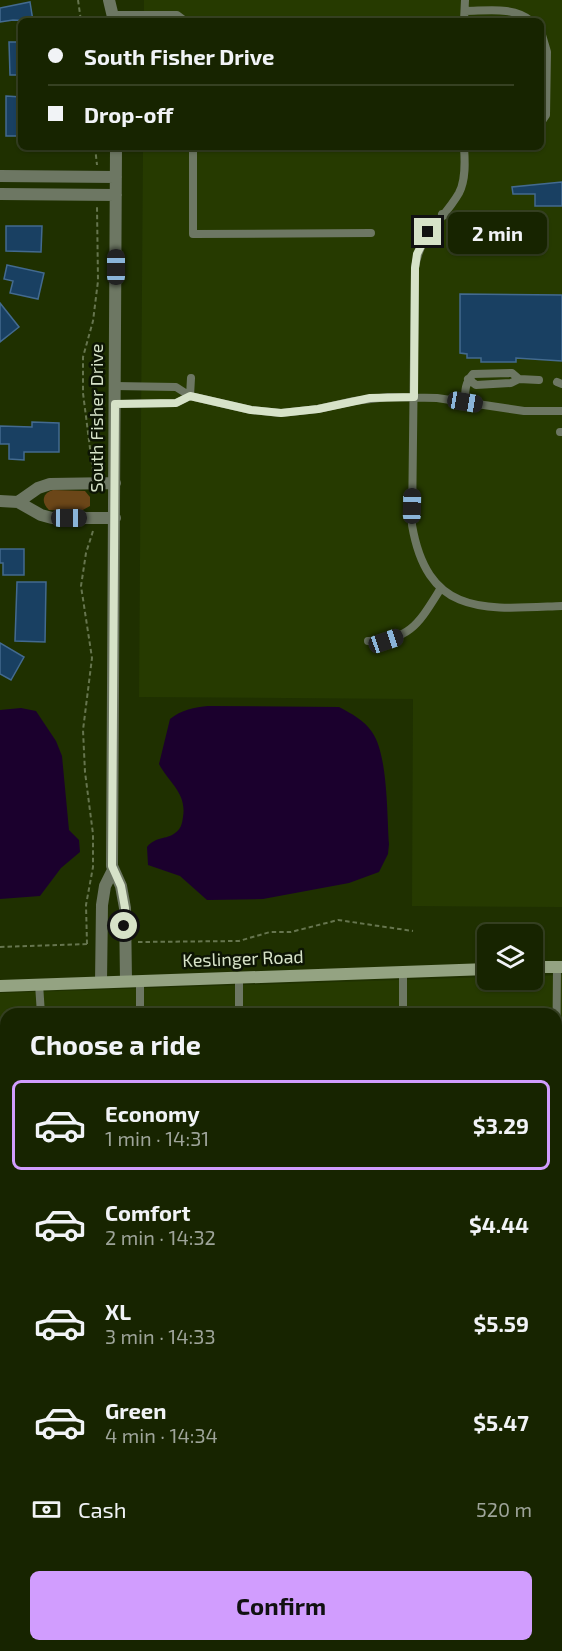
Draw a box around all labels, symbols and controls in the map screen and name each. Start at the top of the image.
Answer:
text: South Fisher Drive [84,43,274,69]
text: Drop-off [84,101,173,127]
callout: 2 min [449,211,548,253]
route end [414,218,441,245]
text: 2 min [472,221,523,245]
car [107,249,125,285]
street label: South Fisher Drive [85,344,107,492]
car [446,390,484,414]
car [403,488,421,524]
car [51,509,87,527]
car [366,627,406,655]
route start [110,912,137,939]
map controls [477,924,543,990]
button: layers [477,924,543,990]
street label: Keslinger Road [182,945,304,971]
text: Choose a ride [30,1028,201,1060]
icon: car [33,1098,87,1152]
text: Economy [105,1100,200,1126]
text: $3.29 [473,1112,529,1138]
text: 1 min · 14:31 [105,1126,209,1150]
icon: car [33,1197,87,1251]
text: Comfort [105,1199,190,1225]
text: $4.44 [469,1211,529,1237]
text: 2 min · 14:32 [105,1225,216,1249]
icon: car [33,1296,87,1350]
text: XL [105,1298,131,1324]
text: $5.59 [474,1310,529,1336]
text: 3 min · 14:33 [105,1324,216,1348]
icon: car [33,1395,87,1449]
text: Green [105,1397,167,1423]
text: $5.47 [473,1409,529,1435]
text: 4 min · 14:34 [105,1423,218,1447]
icon: cash [30,1493,63,1526]
text: Cash [78,1496,127,1522]
text: 520 m [476,1497,532,1521]
button: Confirm [30,1571,532,1640]

